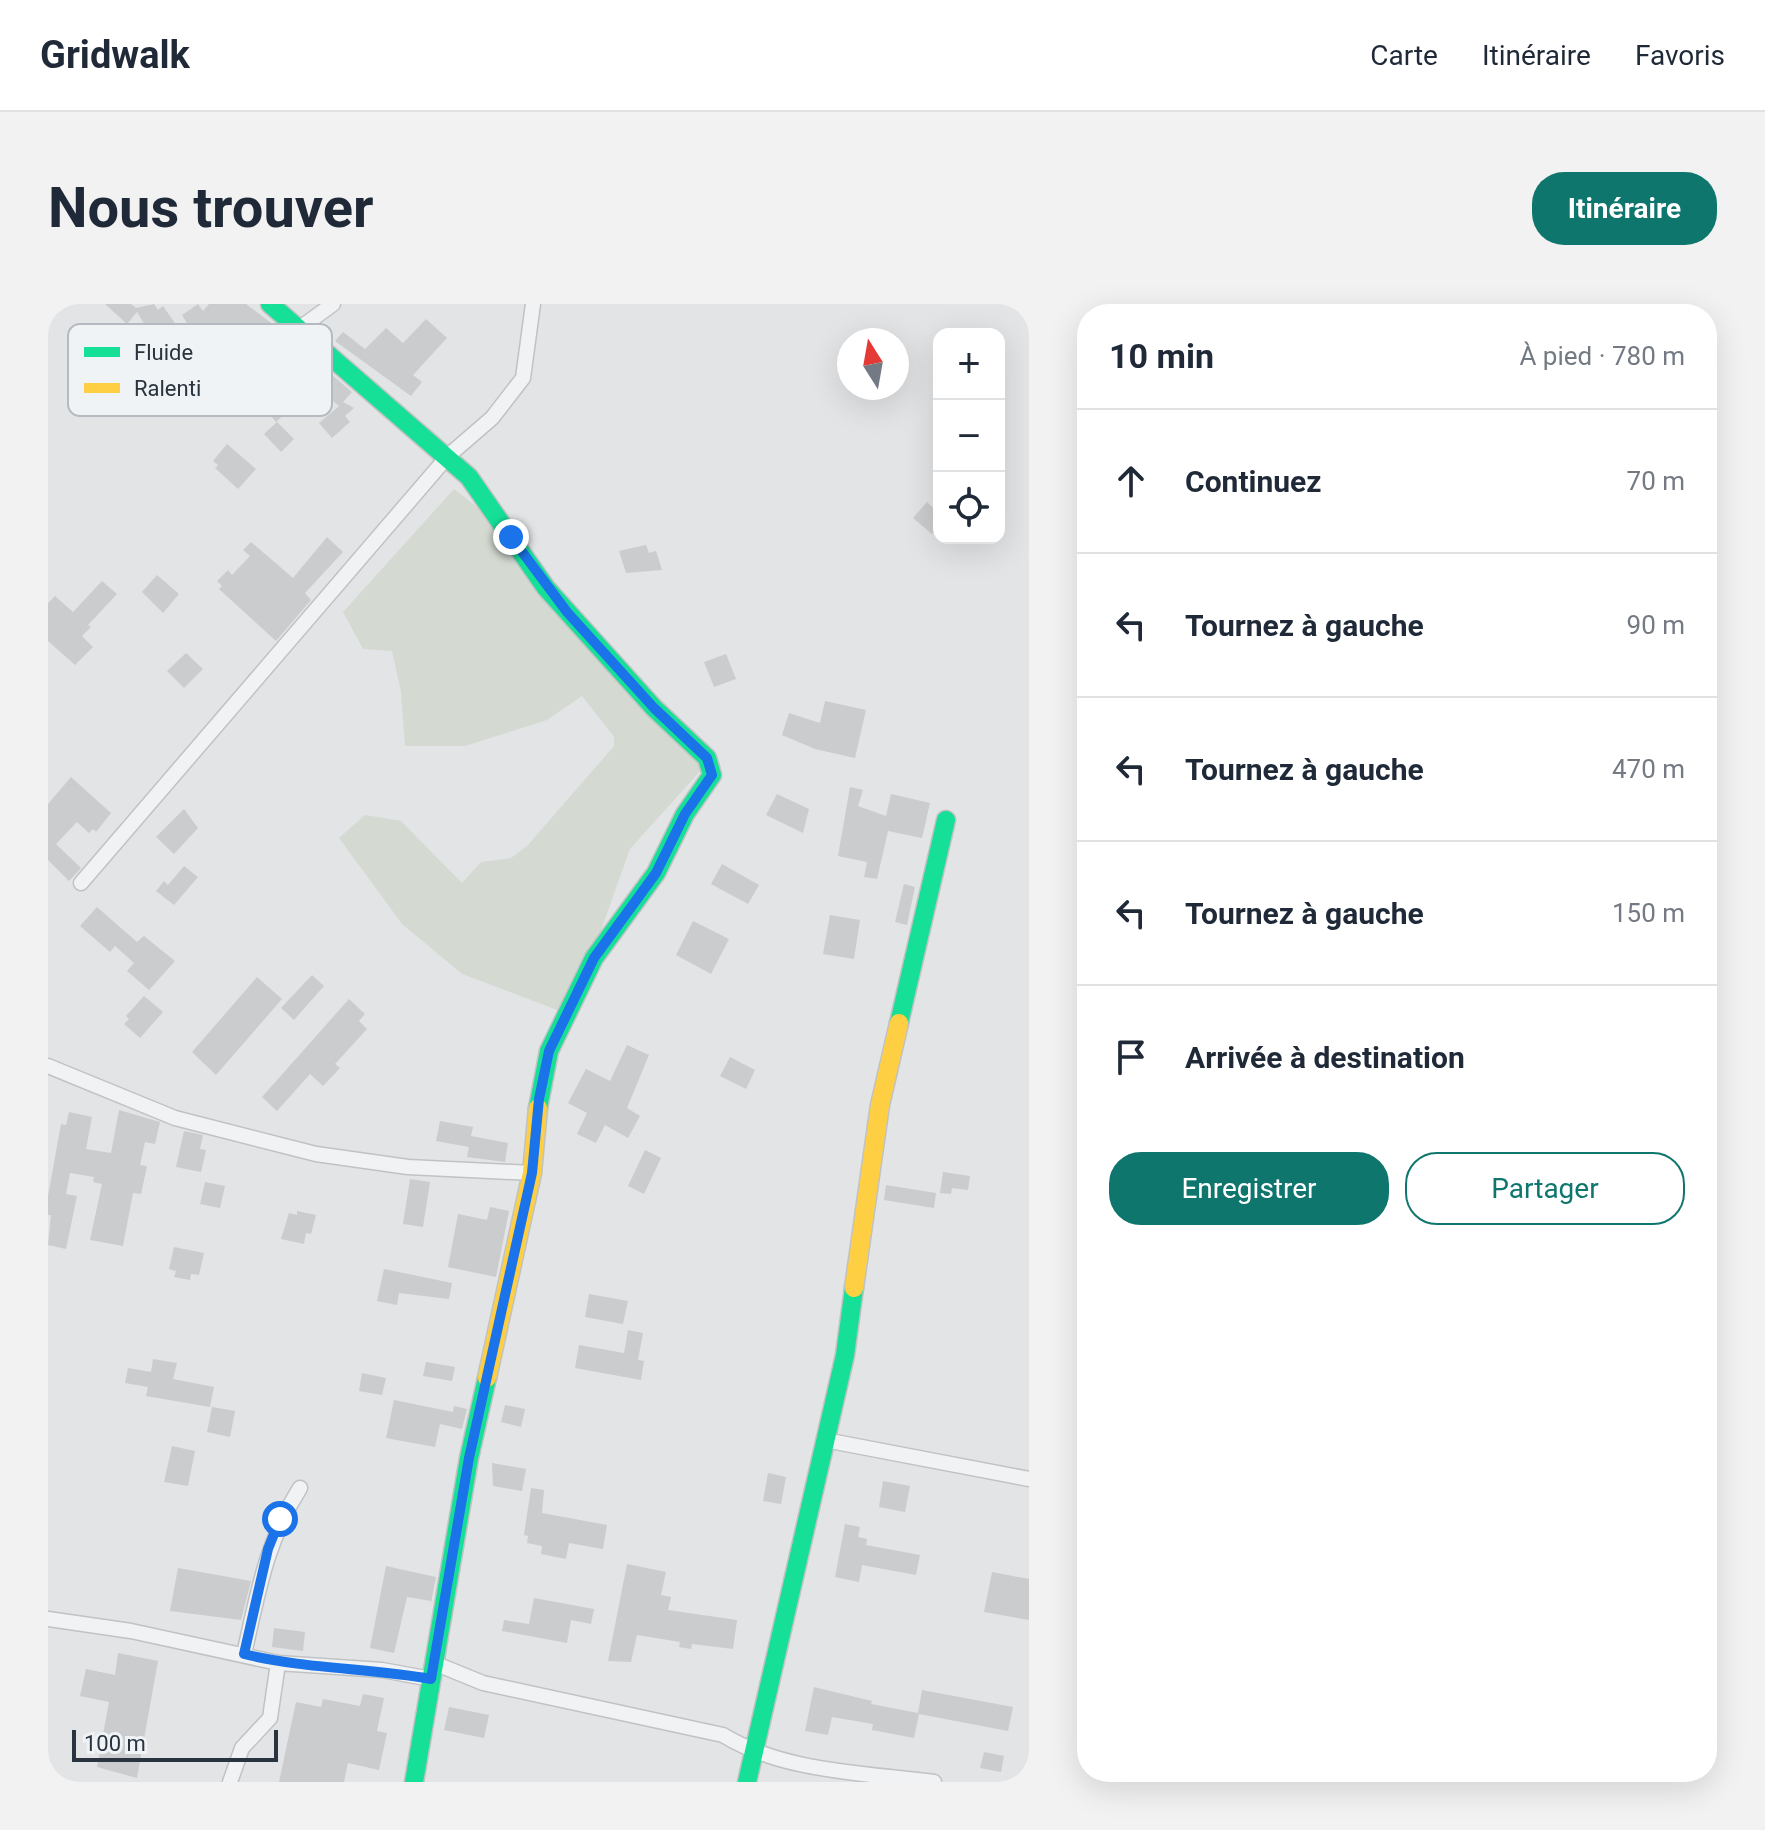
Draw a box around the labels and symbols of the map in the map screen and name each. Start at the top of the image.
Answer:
legend [68,324,332,416]
north arrow [837,328,909,400]
text: Fluide [134,340,193,365]
text: Ralenti [134,376,201,401]
route end [493,519,529,555]
route start [262,1501,298,1537]
scale bar [72,1726,278,1762]

